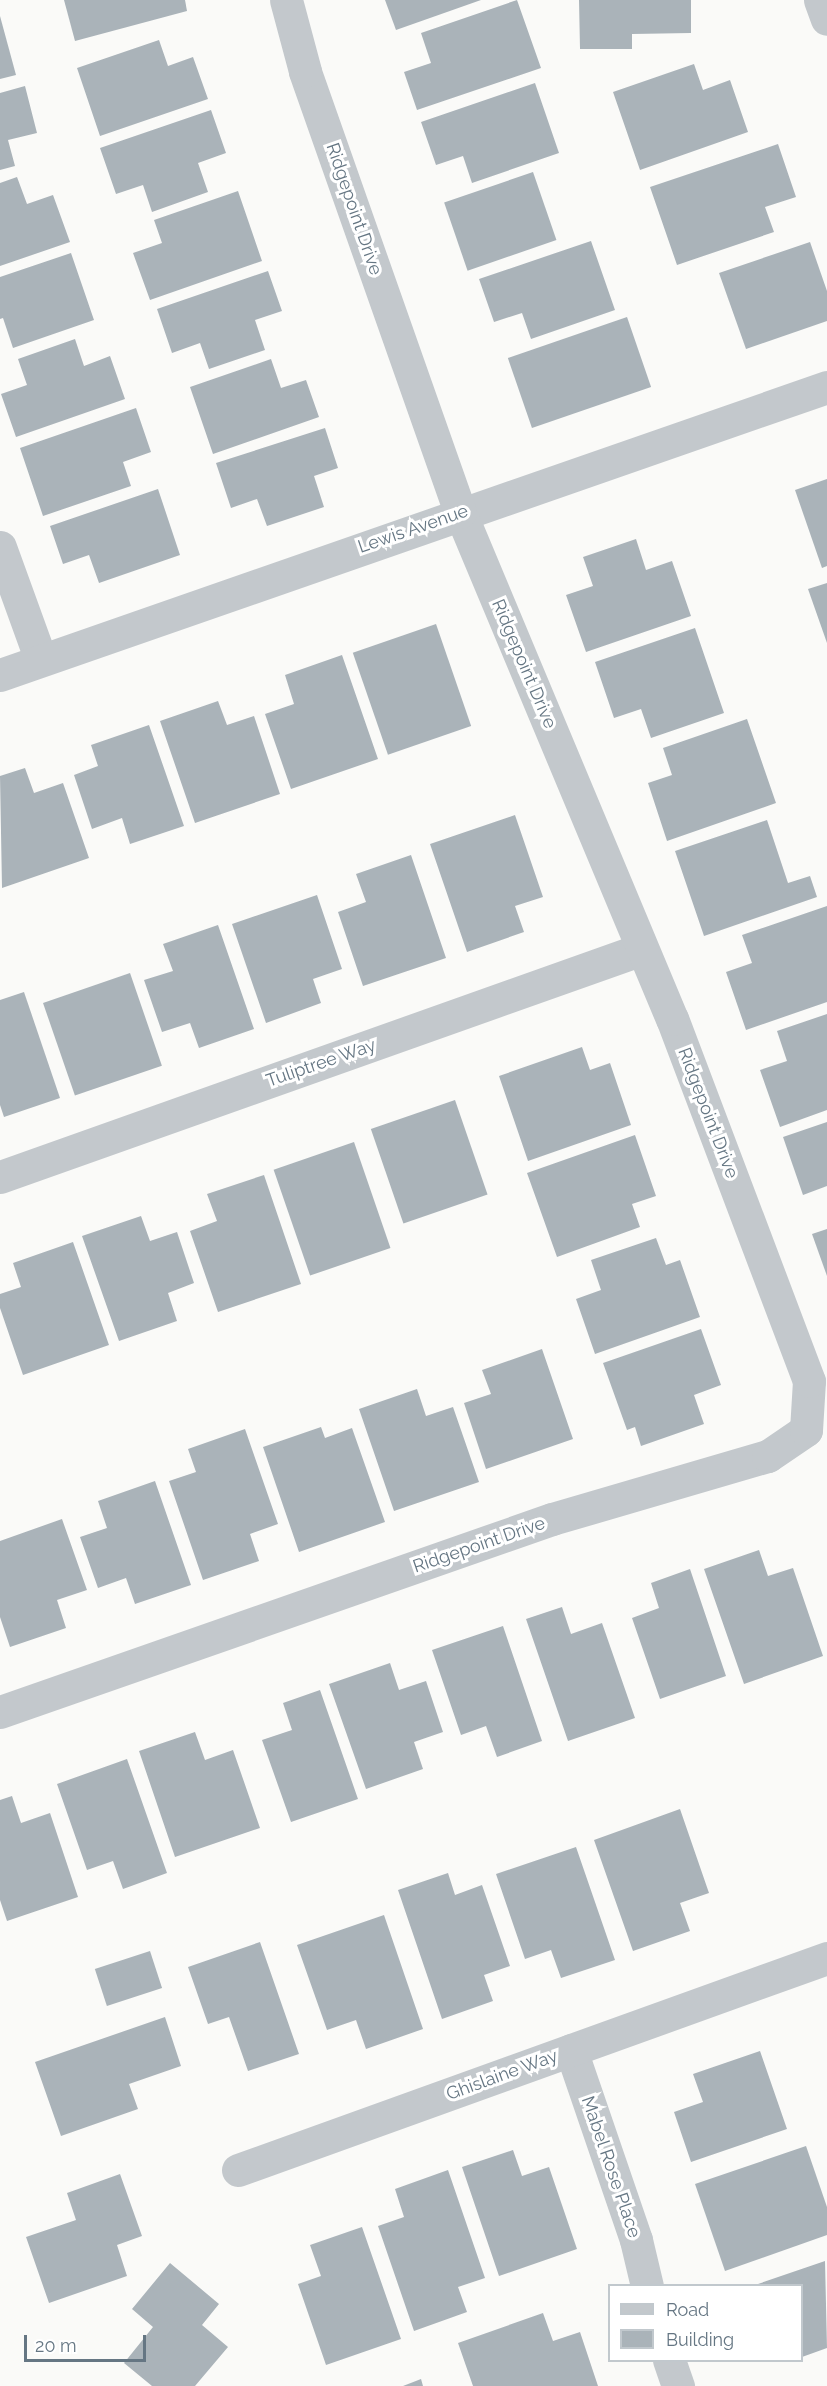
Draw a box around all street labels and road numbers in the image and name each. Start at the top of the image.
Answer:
street label: Ridgepoint Drive [321,140,387,278]
street label: Lewis Avenue [355,500,471,558]
street label: Ridgepoint Drive [487,596,561,732]
street label: Tuliptree Way [263,1034,379,1092]
street label: Ridgepoint Drive [673,1045,743,1181]
street label: Ridgepoint Drive [410,1512,548,1578]
street label: Ghislaine Way [443,2045,561,2105]
street label: Mabel Rose Place [577,2093,645,2241]

